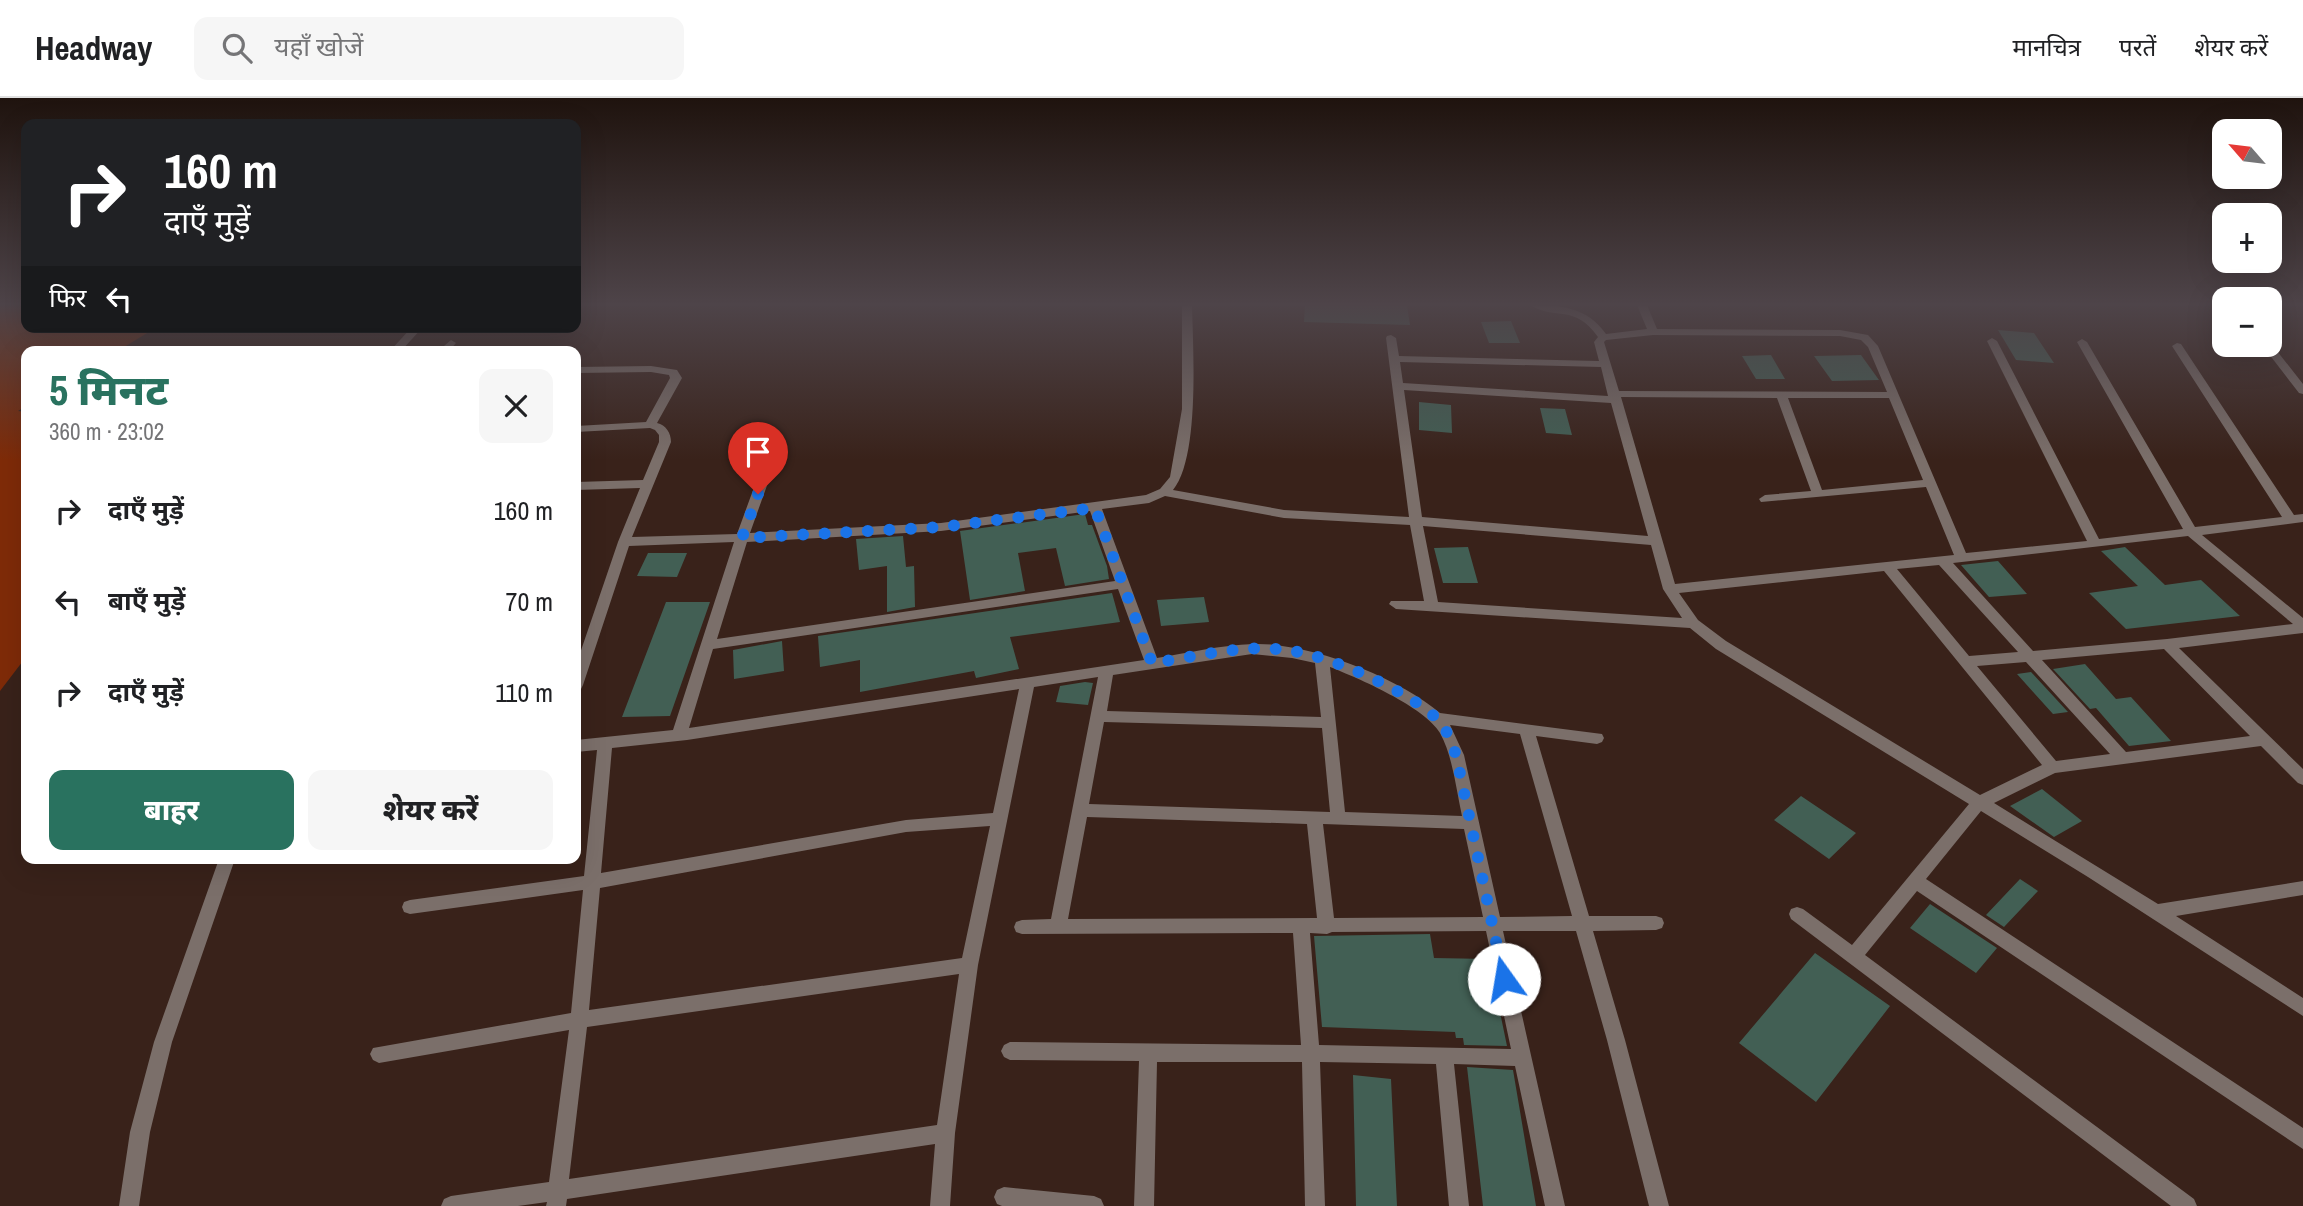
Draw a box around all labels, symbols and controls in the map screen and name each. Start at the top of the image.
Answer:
search box [194,17,684,80]
text: Headway [35,26,152,70]
icon: search [218,29,256,67]
text: यहाँ खोजें [274,29,363,64]
text: मानचित्र [2012,31,2081,63]
text: परतें [2119,31,2156,63]
text: शेयर करें [2194,31,2268,63]
north arrow [2212,119,2282,189]
map controls [2212,119,2282,357]
text: 160 m [164,137,278,203]
icon: right [49,147,140,238]
text: दाएँ मुड़ें [164,200,251,243]
button: + [2212,203,2282,273]
text: फिर [49,280,86,315]
icon: left [100,280,138,318]
button: − [2212,287,2282,357]
text: 5 मिनट [49,362,168,418]
button: close [479,369,553,443]
text: 360 m · 23:02 [49,416,164,447]
pin [728,422,788,494]
icon: arrive [739,433,777,471]
icon: right [49,492,87,530]
text: दाएँ मुड़ें [108,492,184,527]
text: 160 m [494,493,553,528]
icon: left [49,583,87,621]
text: बाएँ मुड़ें [108,583,185,618]
text: 70 m [506,584,553,619]
icon: right [49,674,87,712]
text: दाएँ मुड़ें [108,674,184,709]
text: 110 m [495,675,553,710]
button: बाहर [49,770,294,850]
button: शेयर करें [308,770,553,850]
position arrow [1467,942,1541,1016]

